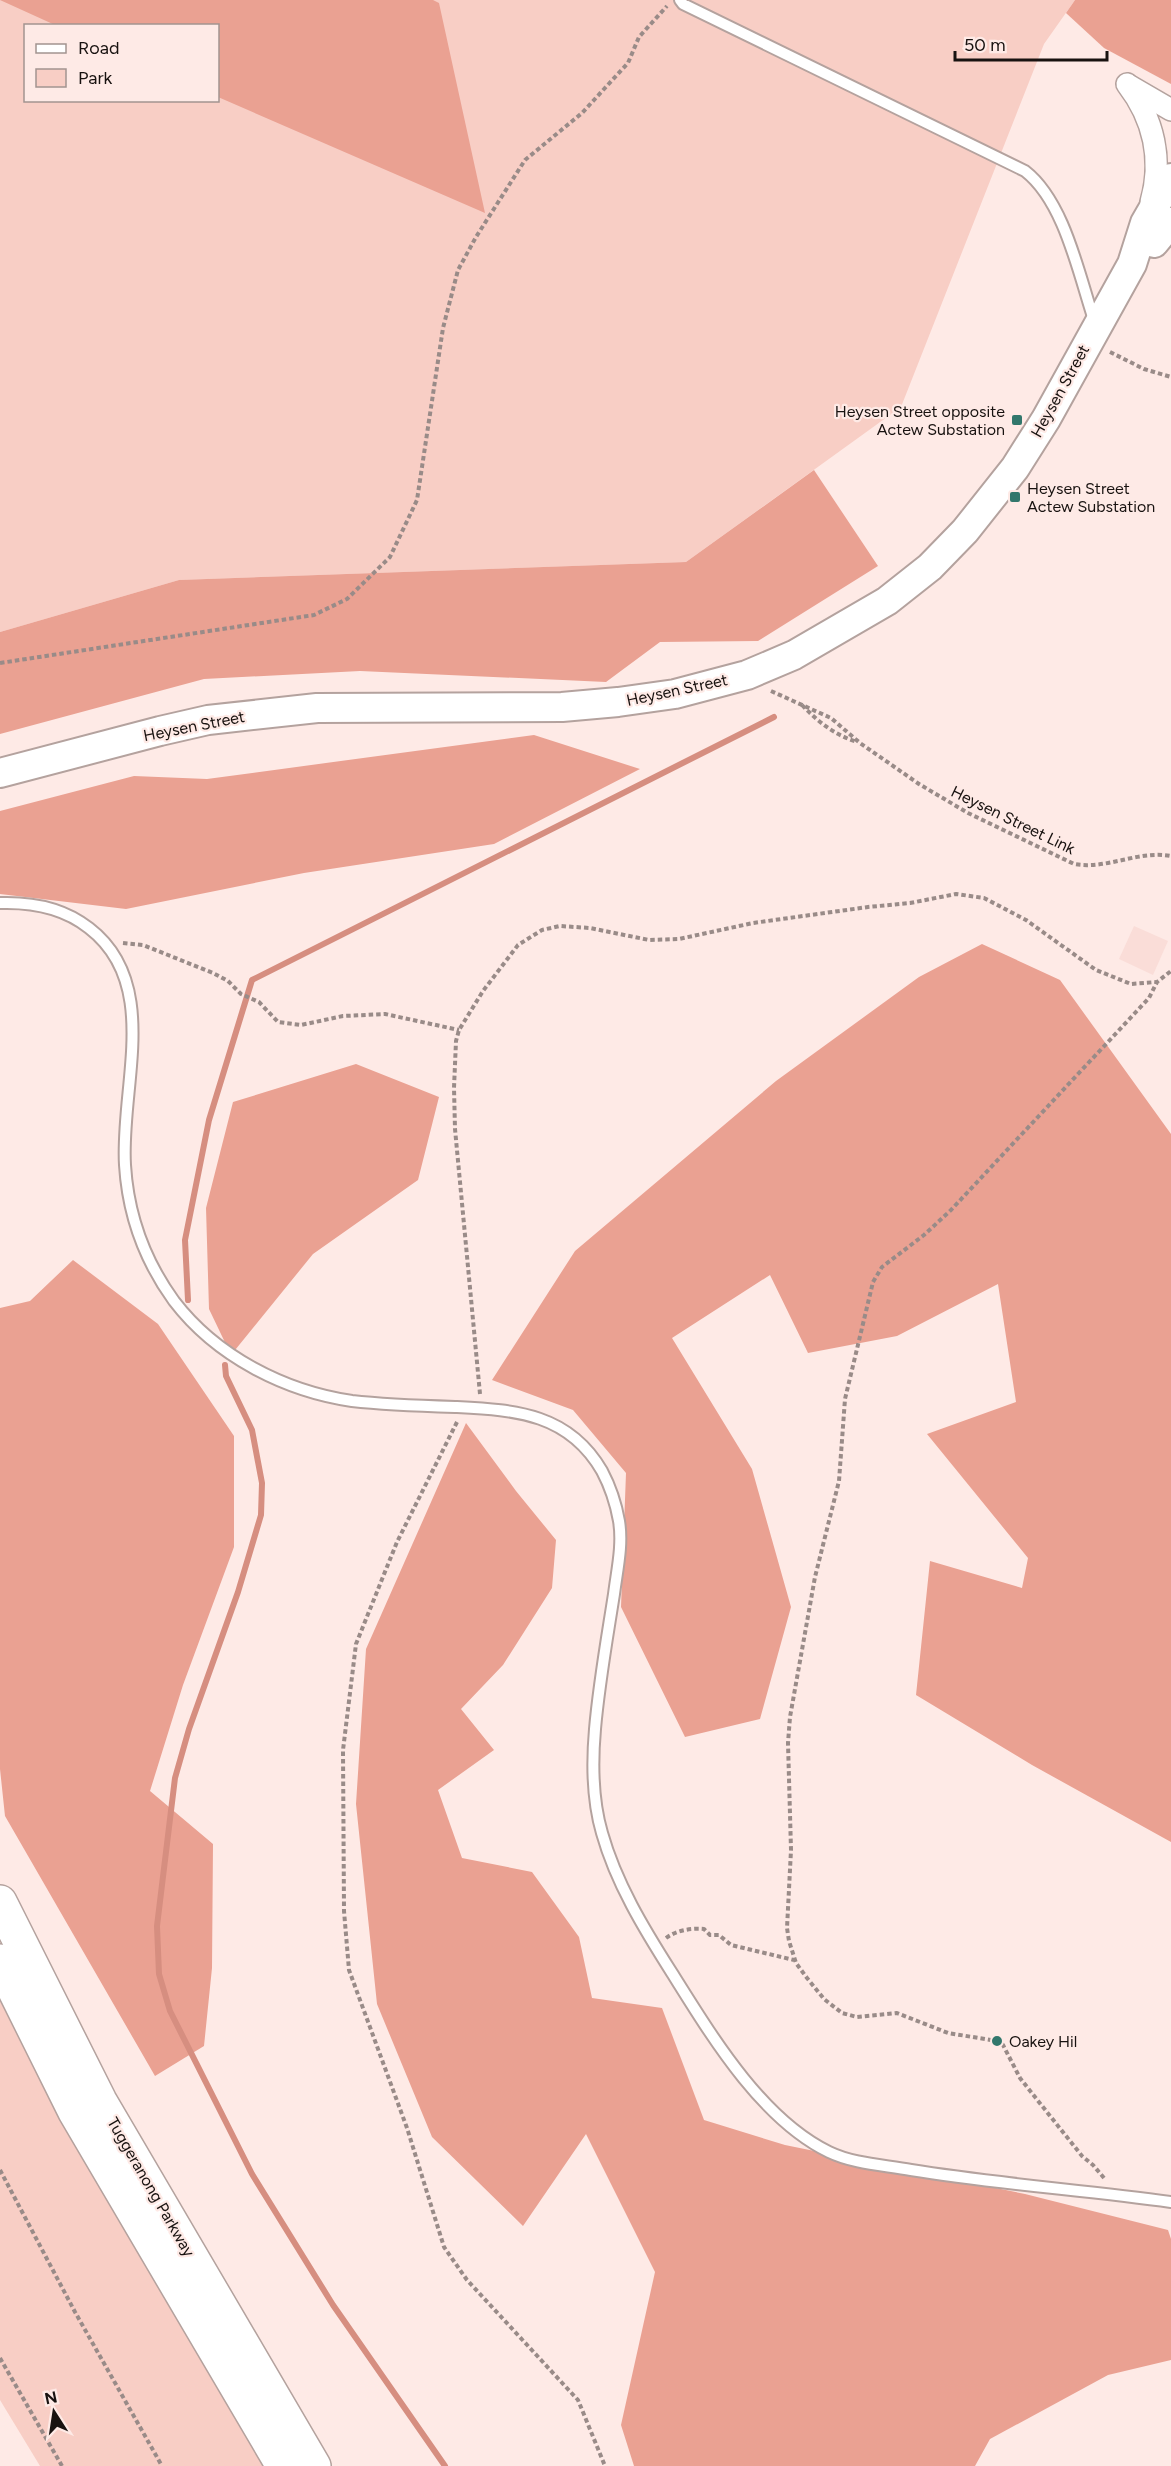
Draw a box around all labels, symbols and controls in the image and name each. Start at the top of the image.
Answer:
legend [24,24,219,102]
scale bar [955,24,1106,62]
text: 50 m [964,34,1006,56]
text: Road [78,37,119,59]
text: Park [78,67,113,89]
street label: Heysen Street [1027,341,1093,441]
place label: Heysen Street opposite Actew Substation [835,402,1005,439]
marker: Heysen Street opposite Actew Substation [1010,413,1024,427]
place label: Heysen Street Actew Substation [1027,479,1155,516]
marker: Heysen Street Actew Substation [1008,490,1022,504]
street label: Heysen Street [625,670,729,710]
street label: Heysen Street [142,707,246,745]
street label: Heysen Street Link [948,782,1078,858]
place label: Oakey Hil [1009,2032,1077,2051]
marker: Oakey Hil [990,2034,1004,2048]
street label: Tuggeranong Parkway [103,2114,199,2261]
north arrow [24,2382,84,2442]
text: N [43,2387,59,2408]

